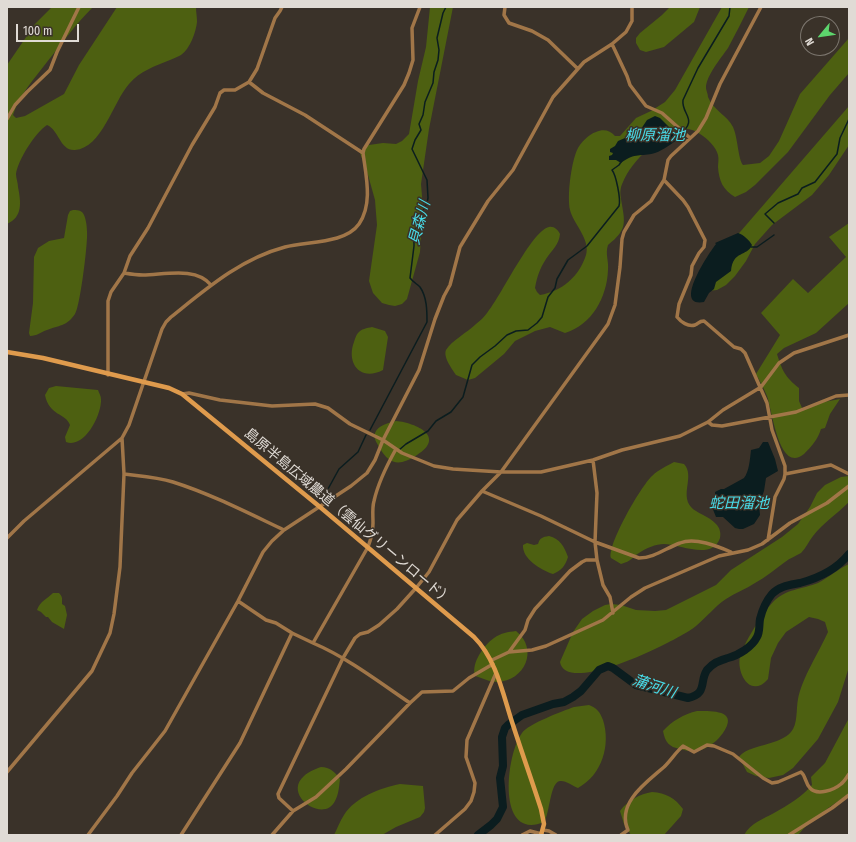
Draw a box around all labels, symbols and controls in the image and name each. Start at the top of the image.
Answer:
scale bar [18,16,81,42]
north arrow [800,16,840,56]
text: 100 m [23,24,52,38]
text: N [803,36,817,48]
water label: 柳原溜池 [625,127,685,145]
water label: 貝森川 [405,199,435,247]
street label: 島原半島広域農道（雲仙グリーンロード） [241,425,455,609]
water label: 蛇田溜池 [709,495,769,513]
water label: 蒲河川 [630,671,678,703]

